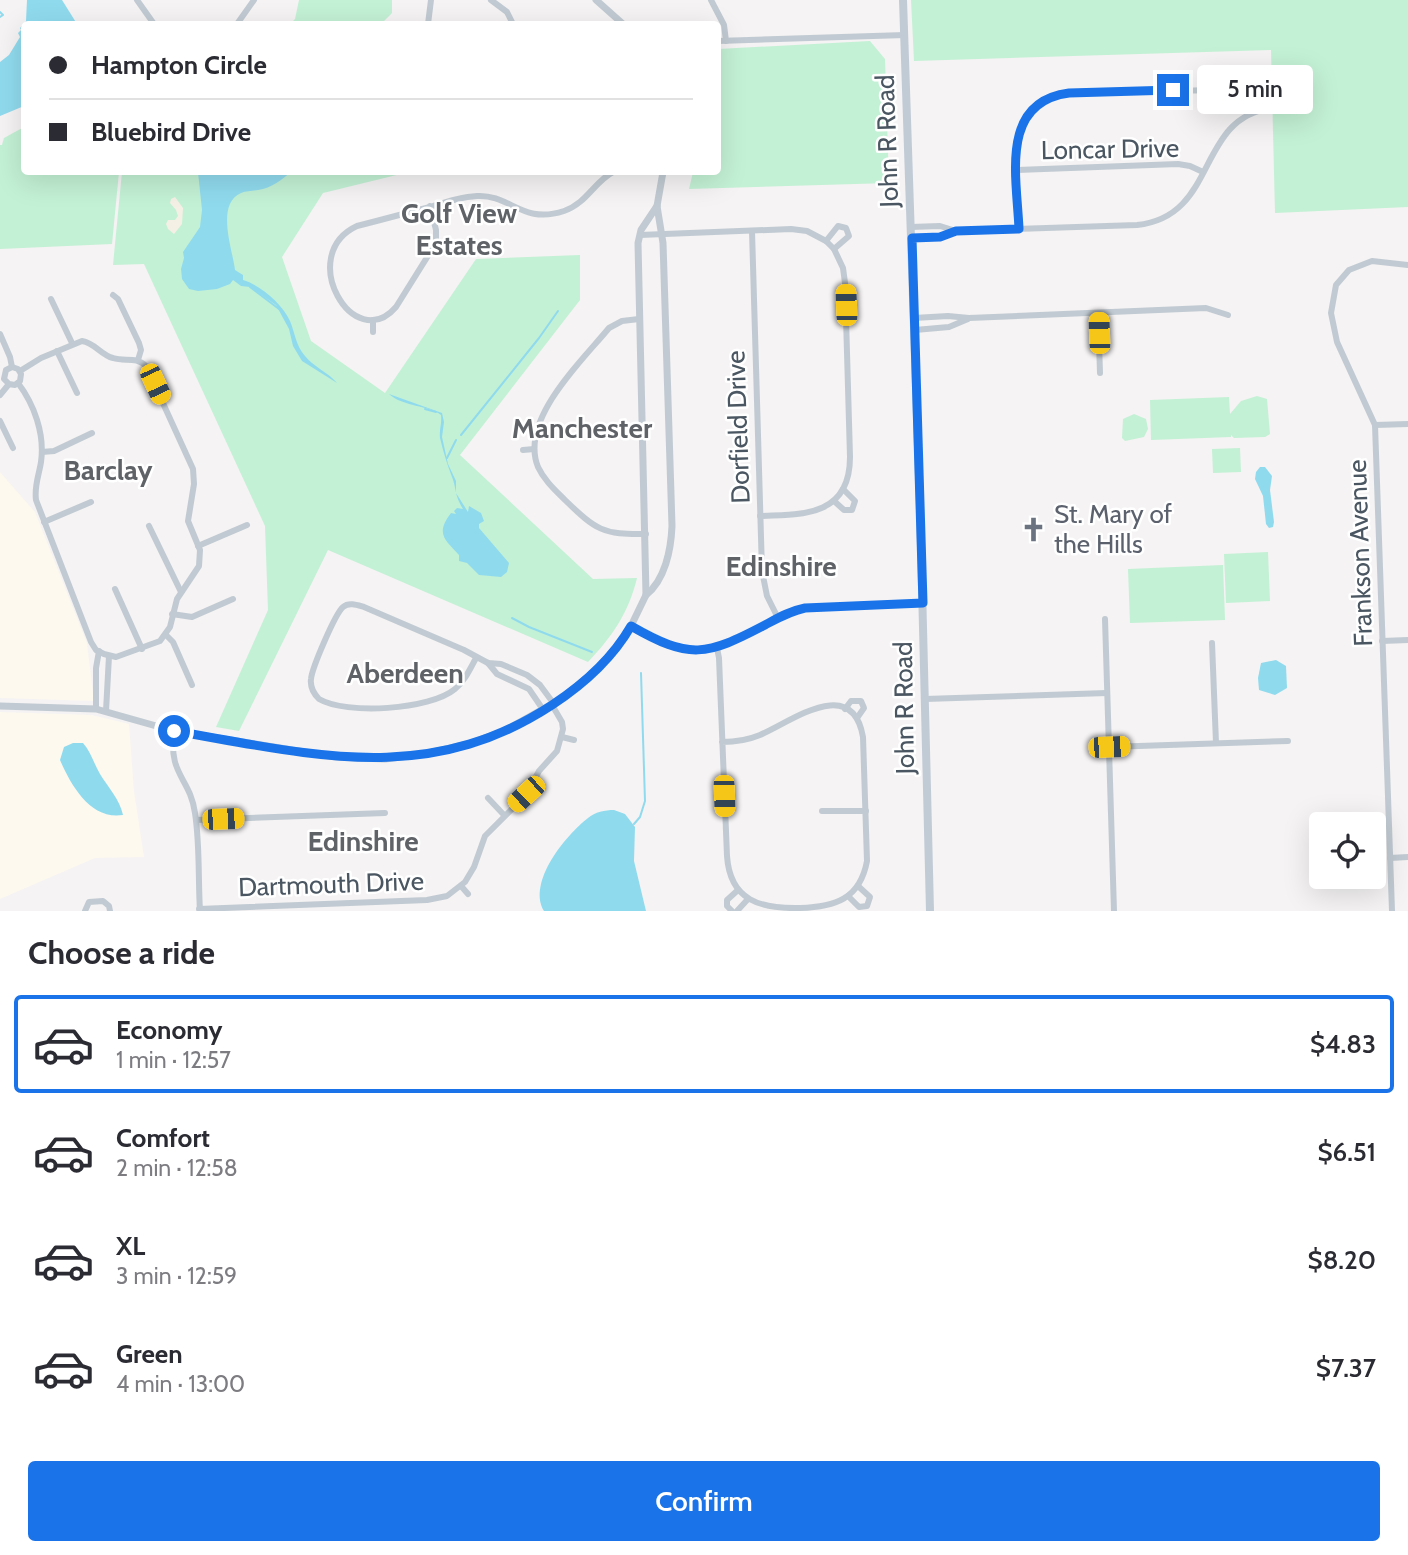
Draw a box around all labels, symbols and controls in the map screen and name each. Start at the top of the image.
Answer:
text: Hampton Circle [91,49,267,81]
callout: 5 min [1198,66,1313,114]
street label: John R Road [869,74,905,209]
route end [1157,74,1189,106]
text: 5 min [1227,75,1283,103]
text: Bluebird Drive [91,116,251,148]
street label: Loncar Drive [1041,132,1179,166]
district label: Golf View Estates [401,196,518,262]
car [835,284,858,326]
car [1088,312,1111,354]
street label: Dorfield Drive [719,350,757,504]
car [137,361,174,407]
district label: Manchester [512,411,653,445]
district label: Barclay [64,453,152,487]
street label: Frankson Avenue [1341,459,1379,647]
place label: St. Mary of the Hills [1054,498,1173,560]
church icon: St. Mary of the Hills [1020,515,1048,543]
district label: Edinshire [725,549,837,583]
street label: John R Road [887,641,921,776]
district label: Aberdeen [346,656,464,690]
route start [158,715,190,747]
car [1088,736,1131,758]
car [504,772,549,816]
car [713,775,736,817]
car [202,808,245,830]
map controls [1309,812,1386,889]
button: locate [1309,812,1386,889]
district label: Edinshire [307,824,419,858]
street label: Dartmouth Drive [238,865,424,903]
text: Choose a ride [28,933,215,972]
icon: car [32,1013,95,1076]
text: Economy [116,1014,222,1046]
text: $4.83 [1310,1028,1376,1060]
text: 1 min · 12:57 [116,1046,231,1074]
icon: car [32,1121,95,1184]
text: Comfort [116,1122,210,1154]
text: $6.51 [1317,1136,1376,1168]
text: 2 min · 12:58 [116,1154,238,1182]
icon: car [32,1229,95,1292]
text: XL [116,1230,145,1262]
text: $8.20 [1308,1244,1376,1276]
text: 3 min · 12:59 [116,1262,237,1290]
icon: car [32,1337,95,1400]
text: Green [116,1338,183,1370]
text: $7.37 [1316,1352,1376,1384]
text: 4 min · 13:00 [116,1370,245,1398]
button: Confirm [28,1461,1380,1541]

